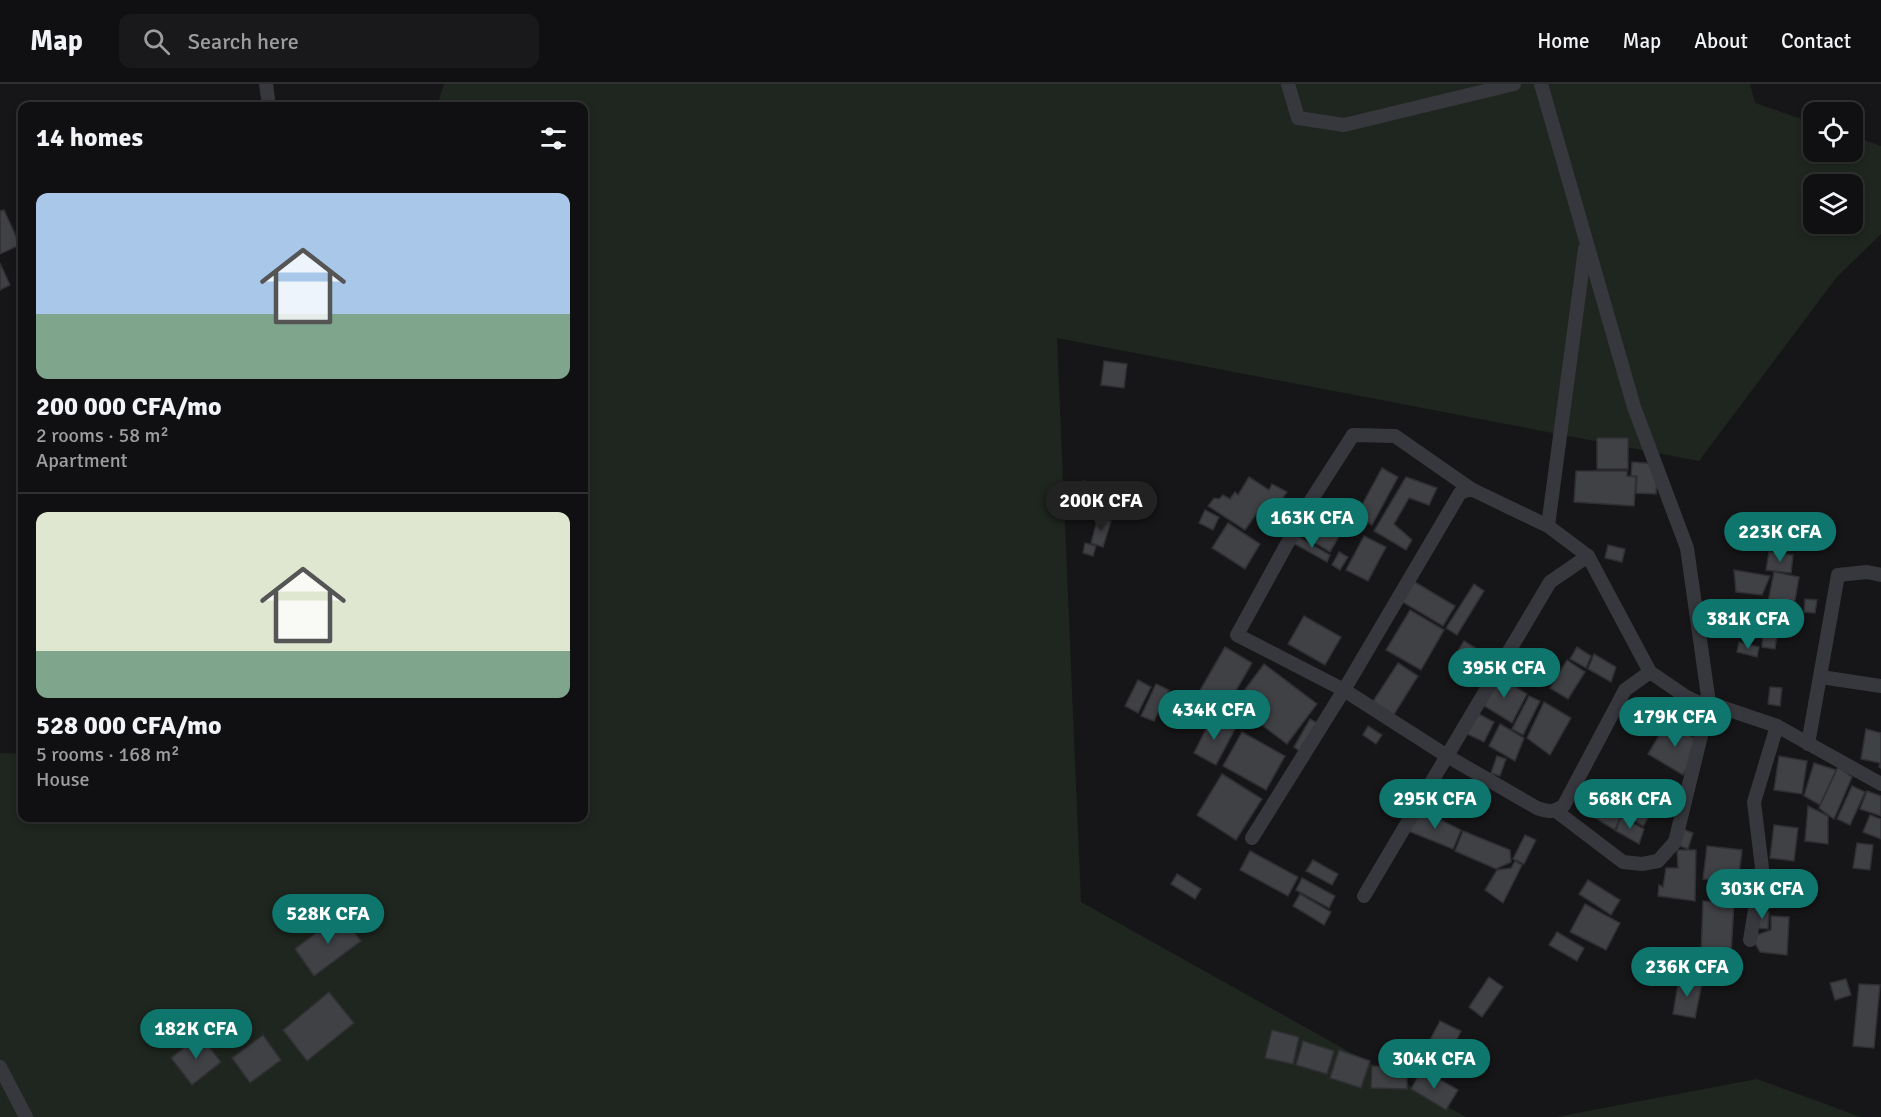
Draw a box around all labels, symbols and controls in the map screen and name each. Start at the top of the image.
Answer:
search box [119,14,539,68]
text: Map [30,24,83,58]
icon: search [140,25,173,58]
text: Search here [188,28,299,55]
text: Home [1537,28,1590,54]
text: Map [1623,28,1661,54]
text: About [1694,28,1748,54]
text: Contact [1781,28,1851,54]
map controls [1803,102,1863,234]
button: locate [1803,102,1863,162]
text: 14 homes [36,122,143,154]
icon: filters [537,122,570,155]
button: layers [1803,174,1863,234]
icon: home [249,232,357,340]
text: 200 000 CFA/mo [36,391,222,423]
text: 2 rooms · 58 m² [36,423,169,448]
text: Apartment [36,448,128,473]
pin: 200K CFA [1039,481,1163,532]
text: 200K CFA [1059,488,1143,513]
pin: 163K CFA [1250,498,1374,549]
text: 163K CFA [1270,505,1354,530]
pin: 223K CFA [1718,512,1842,563]
text: 223K CFA [1738,519,1822,544]
icon: home [249,551,357,659]
pin: 381K CFA [1686,599,1810,650]
text: 381K CFA [1706,606,1790,631]
pin: 395K CFA [1442,648,1566,699]
text: 395K CFA [1462,655,1546,680]
pin: 434K CFA [1152,690,1276,741]
text: 434K CFA [1172,697,1256,722]
pin: 179K CFA [1613,697,1737,748]
text: 179K CFA [1633,704,1717,729]
text: 528 000 CFA/mo [36,710,222,742]
text: 5 rooms · 168 m² [36,742,180,767]
text: House [36,767,90,792]
pin: 295K CFA [1373,779,1497,830]
pin: 568K CFA [1568,779,1692,830]
text: 295K CFA [1393,786,1477,811]
text: 568K CFA [1588,786,1672,811]
pin: 303K CFA [1700,869,1824,920]
text: 303K CFA [1720,876,1804,901]
pin: 528K CFA [266,894,390,945]
text: 528K CFA [286,901,370,926]
pin: 236K CFA [1625,947,1749,998]
text: 236K CFA [1645,954,1729,979]
pin: 182K CFA [134,1009,258,1060]
text: 182K CFA [154,1016,238,1041]
pin: 304K CFA [1372,1039,1496,1090]
text: 304K CFA [1392,1046,1476,1071]

